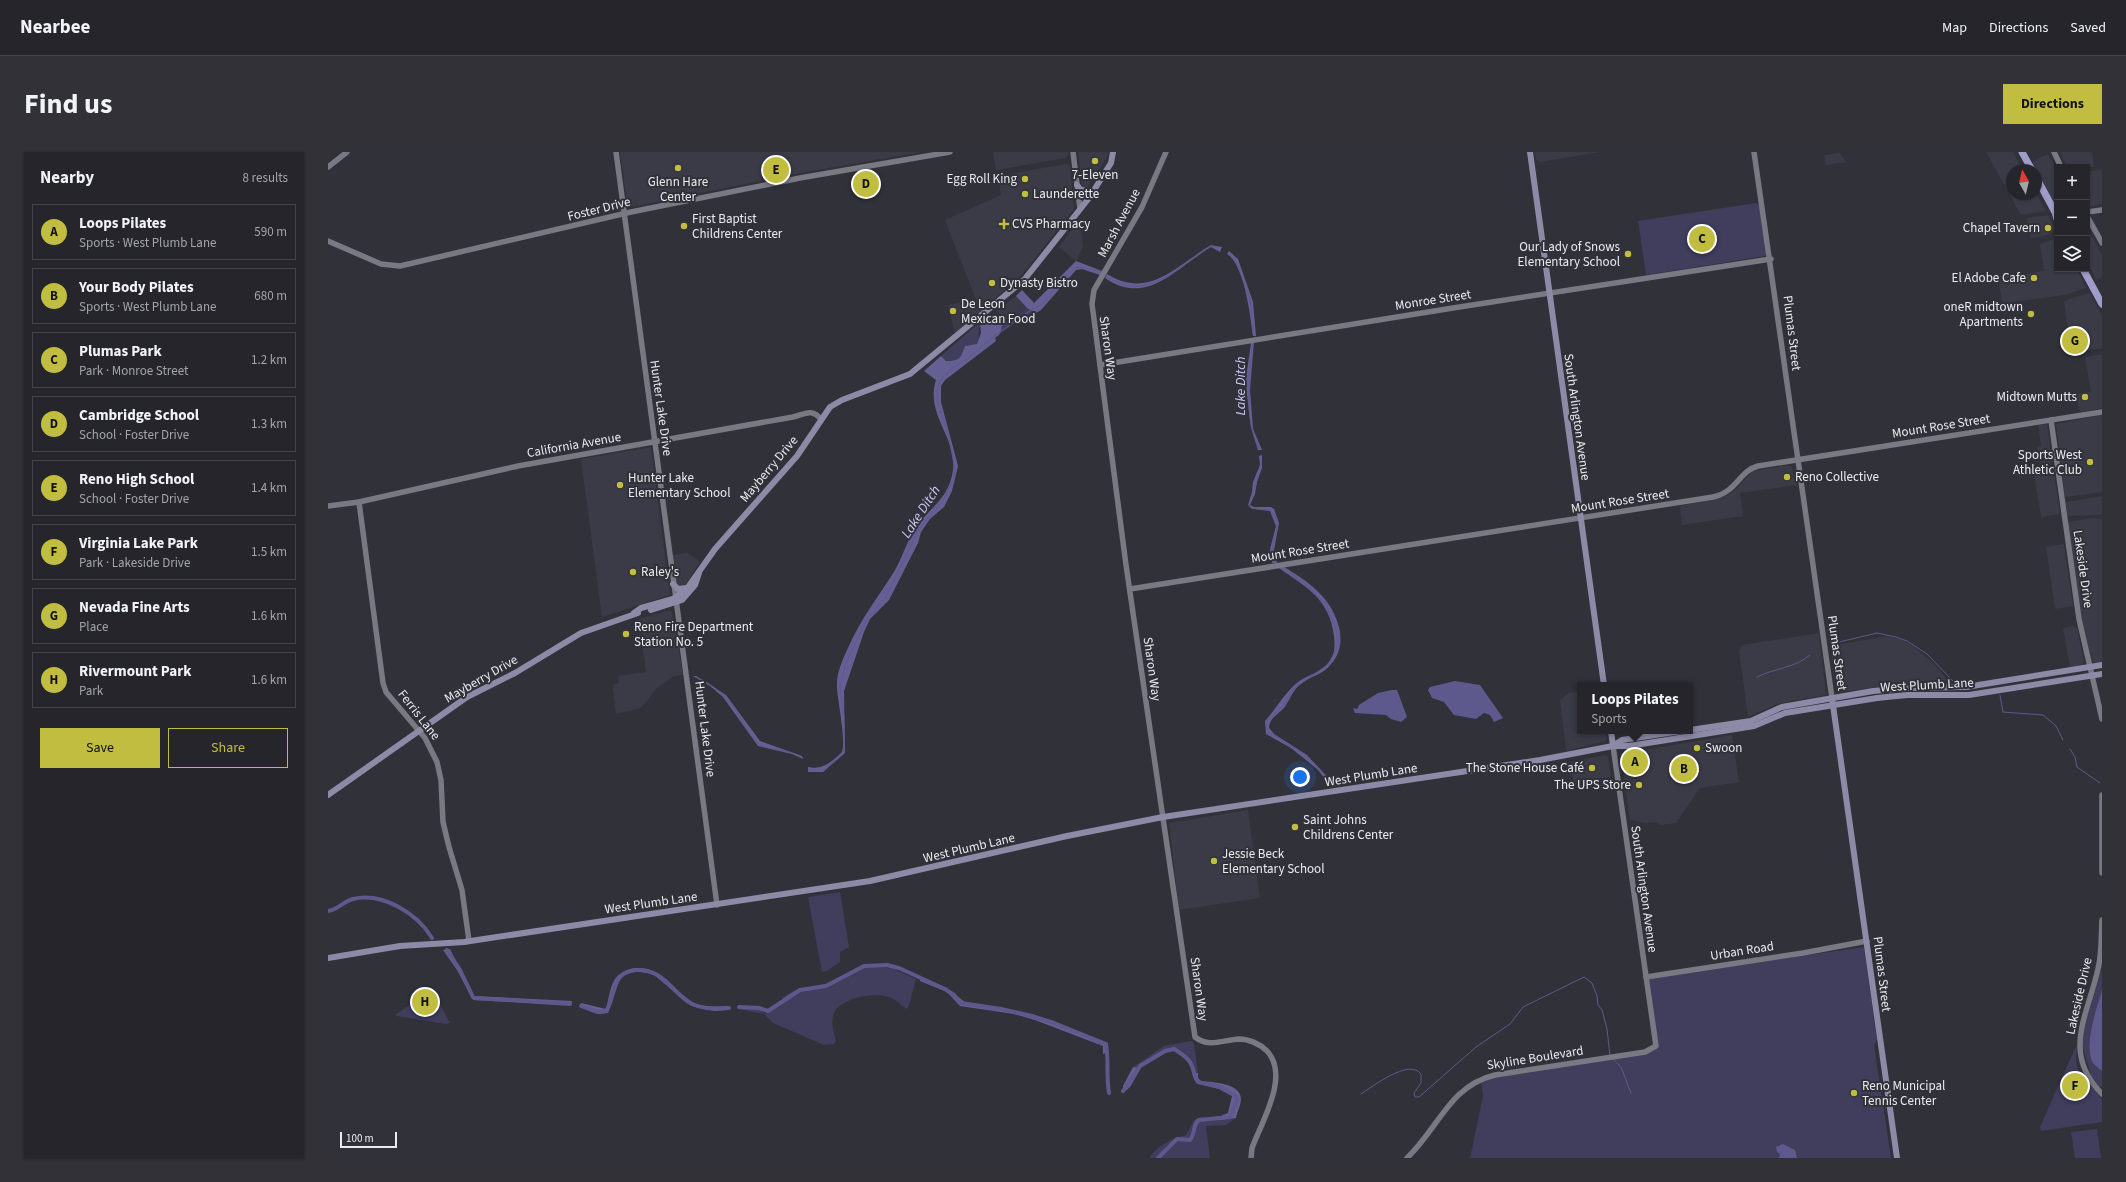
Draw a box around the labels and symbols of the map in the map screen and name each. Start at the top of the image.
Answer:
pin: E [763,155,789,185]
marker: 7-Eleven [1090,156,1100,166]
marker: Glenn Hare Center [673,163,683,173]
north arrow [2006,164,2042,200]
place label: 7-Eleven [1072,166,1118,184]
pin: D [853,169,879,199]
place label: Egg Roll King [947,170,1017,188]
place label: Glenn Hare Center [648,173,708,206]
marker: Egg Roll King [1020,174,1030,184]
place label: Launderette [1033,185,1099,203]
street label: Marsh Avenue [1093,185,1145,261]
marker: Launderette [1020,189,1030,199]
street label: Foster Drive [566,192,632,226]
place label: First Baptist Childrens Center [692,210,783,243]
place label: CVS Pharmacy [1012,215,1090,233]
marker: CVS Pharmacy [999,219,1009,229]
place label: Chapel Tavern [1963,219,2040,237]
marker: First Baptist Childrens Center [679,221,689,231]
marker: Chapel Tavern [2043,223,2053,233]
pin: C [1689,224,1715,254]
place label: Our Lady of Snows Elementary School [1518,238,1621,271]
marker: Our Lady of Snows Elementary School [1623,249,1633,259]
place label: El Adobe Cafe [1952,269,2026,287]
marker: El Adobe Cafe [2029,273,2039,283]
place label: Dynasty Bistro [1000,274,1078,292]
marker: Dynasty Bistro [987,278,997,288]
street label: Monroe Street [1394,285,1473,315]
street label: Plumas Street [1778,294,1806,372]
place label: De Leon Mexican Food [961,295,1035,328]
place label: oneR midtown Apartments [1944,298,2024,331]
marker: De Leon Mexican Food [948,306,958,316]
marker: oneR midtown Apartments [2026,309,2036,319]
street label: Sharon Way [1095,315,1121,381]
pin: G [2062,326,2088,356]
street label: South Arlington Avenue [1559,352,1595,482]
water label: Lake Ditch [1231,356,1251,416]
street label: Hunter Lake Drive [645,359,677,457]
place label: Midtown Mutts [1996,388,2078,406]
marker: Midtown Mutts [2080,392,2090,402]
street label: Mount Rose Street [1891,409,1992,443]
street label: California Avenue [526,428,622,462]
street label: Mayberry Drive [736,432,802,506]
place label: Sports West Athletic Club [2013,446,2083,479]
marker: Sports West Athletic Club [2085,457,2095,467]
place label: Reno Collective [1795,468,1879,486]
place label: Hunter Lake Elementary School [628,469,730,502]
marker: Reno Collective [1782,472,1792,482]
marker: Hunter Lake Elementary School [615,480,625,490]
water label: Lake Ditch [897,482,945,542]
street label: Mount Rose Street [1570,484,1671,518]
street label: Lakeside Drive [2069,529,2097,609]
street label: Mount Rose Street [1250,534,1351,568]
place label: Raley's [641,563,680,581]
marker: Raley's [628,567,638,577]
street label: Plumas Street [1823,614,1851,692]
place label: Reno Fire Department Station No. 5 [634,618,754,651]
marker: Reno Fire Department Station No. 5 [621,629,631,639]
street label: Sharon Way [1139,636,1165,702]
street label: Mayberry Drive [441,651,521,707]
street label: West Plumb Lane [1880,674,1974,696]
street label: Hunter Lake Drive [690,680,720,778]
street label: Ferris Lane [394,686,444,744]
place label: Swoon [1705,739,1742,757]
marker: Swoon [1692,743,1702,753]
pin: A [1622,747,1648,777]
pin: B [1671,754,1697,784]
street label: West Plumb Lane [1323,759,1419,791]
place label: The Stone House Café [1466,759,1584,777]
marker: The Stone House Café [1587,763,1597,773]
your location [1290,767,1310,787]
place label: The UPS Store [1554,776,1631,794]
marker: The UPS Store [1634,780,1644,790]
place label: Saint Johns Childrens Center [1303,811,1394,844]
marker: Saint Johns Childrens Center [1290,822,1300,832]
street label: South Arlington Avenue [1626,824,1662,954]
street label: West Plumb Lane [921,829,1017,867]
place label: Jessie Beck Elementary School [1222,845,1324,878]
marker: Jessie Beck Elementary School [1209,856,1219,866]
street label: West Plumb Lane [603,888,699,918]
street label: Plumas Street [1868,935,1896,1013]
street label: Urban Road [1709,937,1775,965]
street label: Sharon Way [1186,956,1212,1022]
street label: Lakeside Drive [2061,956,2097,1036]
pin: H [412,987,438,1017]
street label: Skyline Boulevard [1485,1041,1585,1075]
pin: F [2062,1071,2088,1101]
place label: Reno Municipal Tennis Center [1862,1077,1945,1110]
marker: Reno Municipal Tennis Center [1849,1088,1859,1098]
scale bar [340,1130,397,1149]

